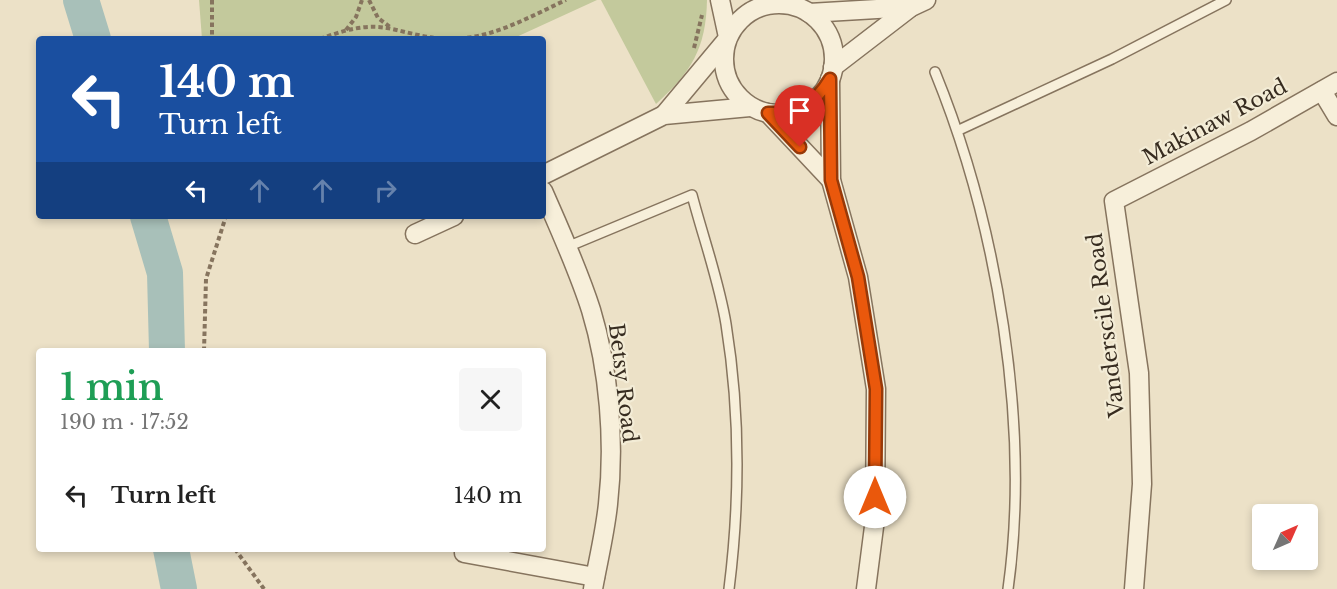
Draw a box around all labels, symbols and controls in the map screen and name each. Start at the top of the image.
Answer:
text: 140 m [159,56,295,108]
icon: left [60,60,138,138]
street label: Makinaw Road [1138,73,1292,171]
pin [774,85,825,147]
icon: arrive [783,94,816,127]
text: Turn left [159,108,282,141]
icon: left [180,174,213,207]
icon: ahead [243,174,276,207]
icon: ahead [306,174,339,207]
icon: right [369,174,402,207]
street label: Vanderscile Road [1082,231,1130,420]
street label: Betsy Road [603,322,643,444]
text: 1 min [60,365,164,410]
button: close [459,368,522,431]
text: 190 m · 17:52 [60,410,189,434]
position arrow [843,465,907,529]
icon: left [60,479,93,512]
text: Turn left [111,482,216,509]
text: 140 m [454,482,522,509]
north arrow [1252,504,1318,570]
map controls [1252,504,1318,570]

